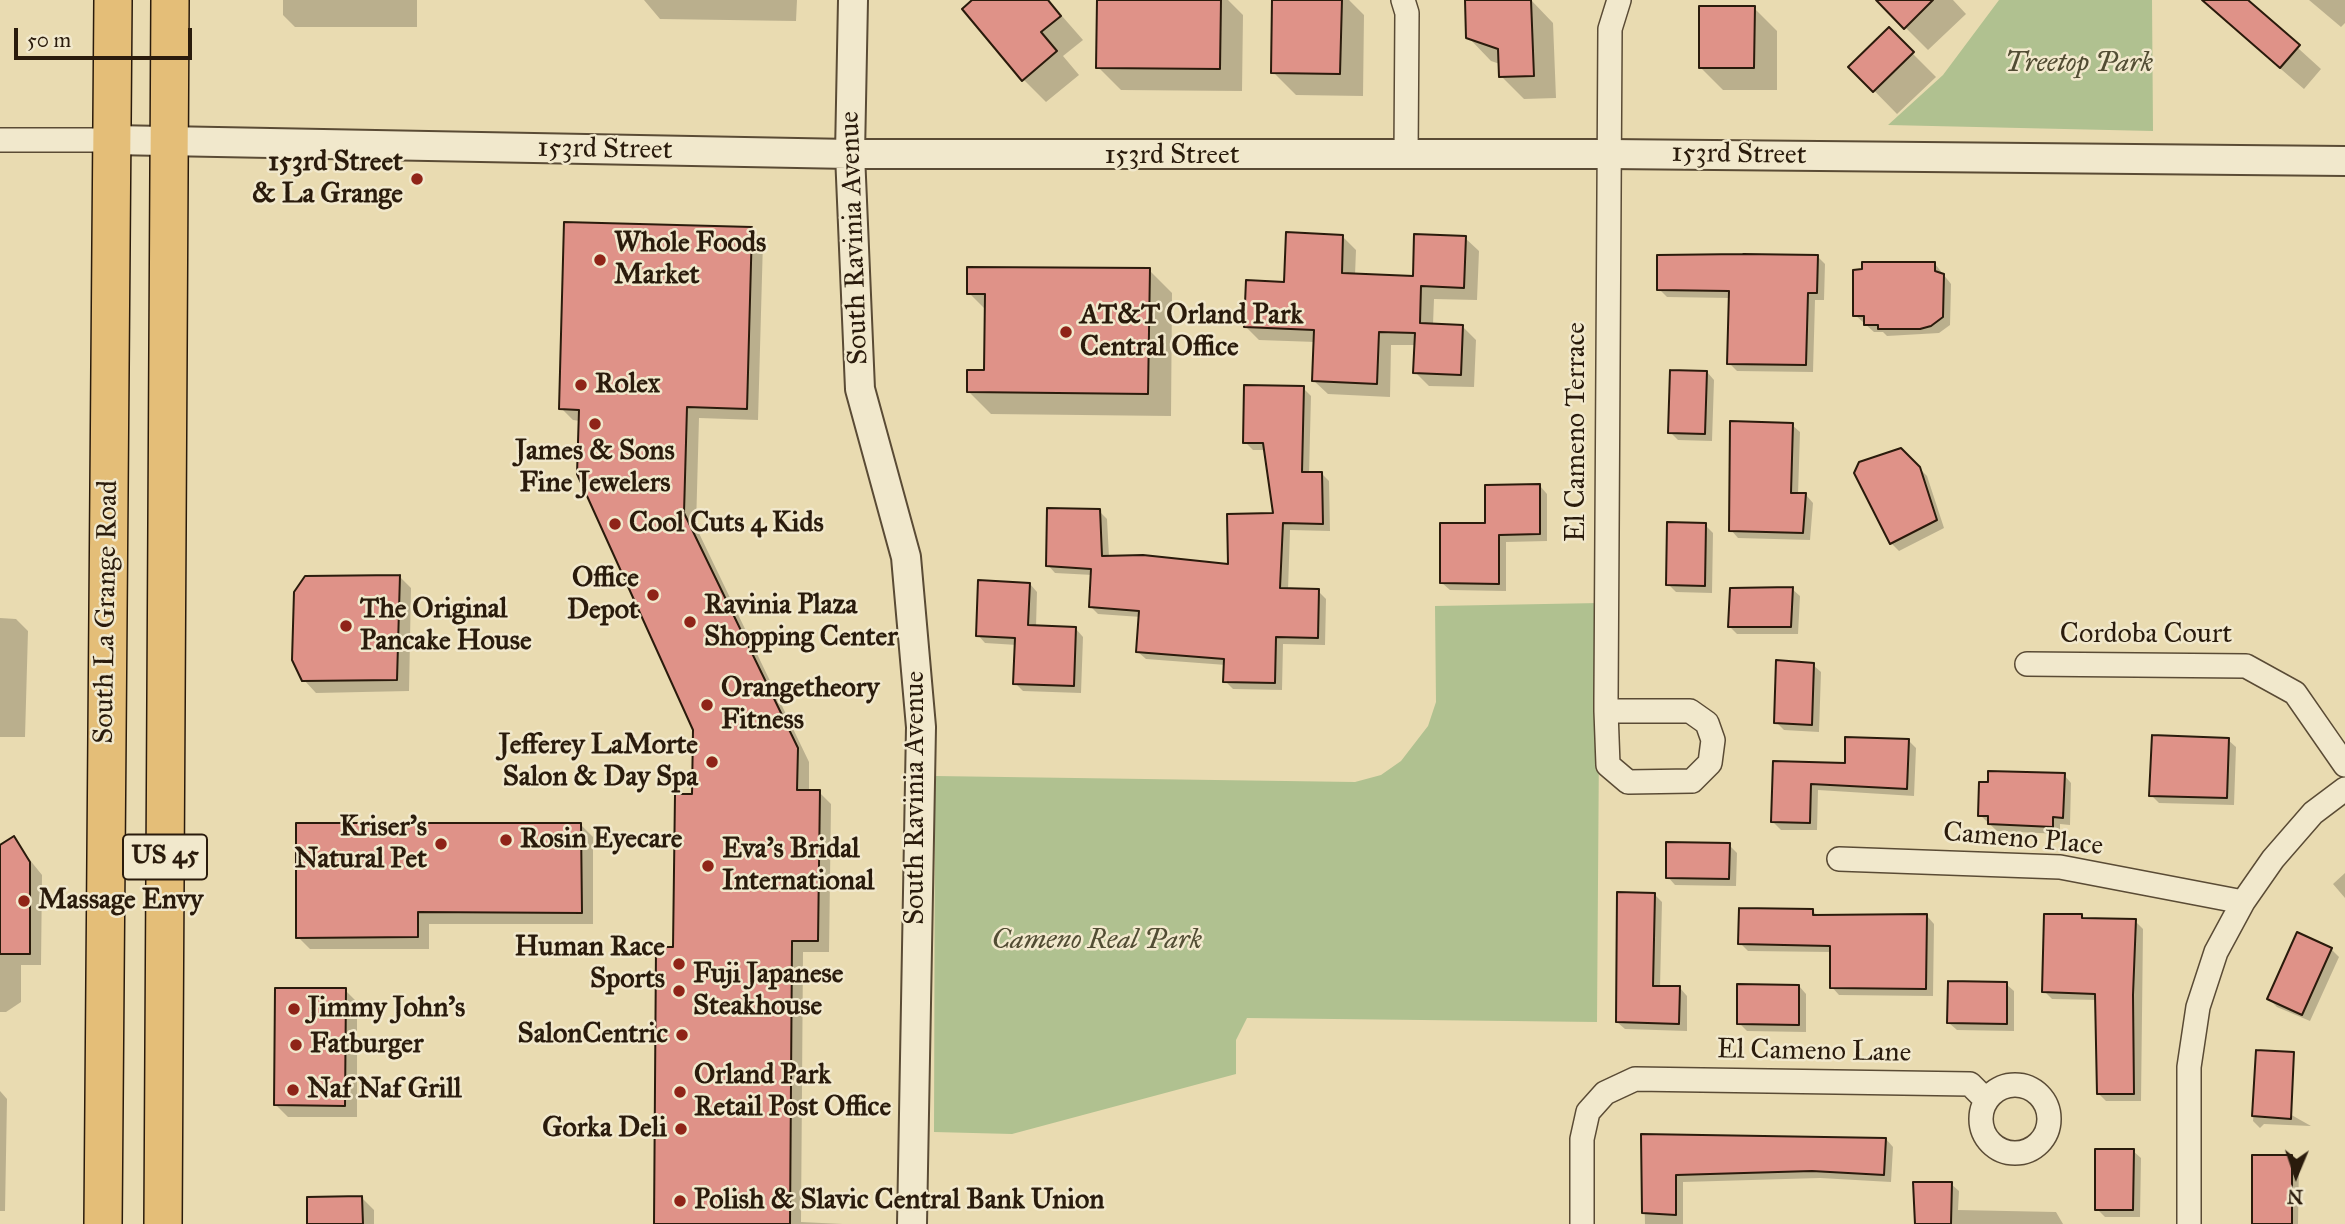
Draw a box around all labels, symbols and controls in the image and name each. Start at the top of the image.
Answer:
scale bar [18,14,196,58]
text: 50 m [27,27,71,53]
park label: Treetop Park [2005,47,2153,81]
street label: South Ravinia Avenue [834,110,876,366]
street label: 153rd Street [537,132,673,168]
street label: 153rd Street [1671,137,1807,173]
street label: 153rd Street [1104,139,1240,173]
place label: 153rd Street & La Grange [252,146,403,212]
marker: 153rd Street & La Grange [409,171,425,187]
place label: Whole Foods Market [614,227,766,293]
marker: Whole Foods Market [592,252,608,268]
place label: AT&T Orland Park Central Office [1080,299,1303,365]
street label: El Cameno Terrace [1560,322,1594,542]
marker: AT&T Orland Park Central Office [1058,324,1074,340]
place label: Rolex [595,368,660,402]
marker: Rolex [573,377,589,393]
marker: James & Sons Fine Jewelers [587,416,603,432]
place label: James & Sons Fine Jewelers [515,435,675,501]
street label: South La Grange Road [88,480,126,744]
place label: Cool Cuts 4 Kids [629,507,824,541]
marker: Cool Cuts 4 Kids [607,516,623,532]
place label: Office Depot [567,562,639,628]
marker: Office Depot [645,587,661,603]
place label: Ravinia Plaza Shopping Center [704,589,898,655]
place label: The Original Pancake House [360,593,532,659]
marker: Ravinia Plaza Shopping Center [682,614,698,630]
marker: The Original Pancake House [338,618,354,634]
street label: Cordoba Court [2060,618,2232,652]
street label: South Ravinia Avenue [899,671,933,925]
place label: Orangetheory Fitness [721,672,879,738]
marker: Orangetheory Fitness [699,697,715,713]
place label: Jefferey LaMorte Salon & Day Spa [499,729,698,795]
marker: Jefferey LaMorte Salon & Day Spa [704,754,720,770]
place label: Kriser's Natural Pet [294,811,427,877]
street label: Cameno Place [1942,816,2104,864]
place label: Rosin Eyecare [520,823,683,857]
marker: Rosin Eyecare [498,832,514,848]
place label: Eva's Bridal International [722,833,874,899]
road number: US 45 [123,834,207,880]
marker: Kriser's Natural Pet [433,836,449,852]
marker: Eva's Bridal International [700,858,716,874]
place label: Massage Envy [38,884,203,918]
marker: Massage Envy [16,893,32,909]
park label: Cameno Real Park [992,924,1202,958]
place label: Human Race Sports [515,931,665,997]
marker: Human Race Sports [671,956,687,972]
place label: Fuji Japanese Steakhouse [693,958,843,1024]
marker: Fuji Japanese Steakhouse [671,983,687,999]
place label: Jimmy John's [308,992,465,1026]
marker: Jimmy John's [286,1001,302,1017]
place label: SalonCentric [518,1018,668,1052]
marker: SalonCentric [674,1027,690,1043]
place label: Fatburger [310,1028,424,1062]
street label: El Cameno Lane [1716,1034,1912,1070]
marker: Fatburger [288,1037,304,1053]
place label: Orland Park Retail Post Office [694,1059,891,1125]
place label: Naf Naf Grill [307,1073,462,1107]
marker: Naf Naf Grill [285,1082,301,1098]
marker: Orland Park Retail Post Office [672,1084,688,1100]
place label: Gorka Deli [542,1112,667,1146]
marker: Gorka Deli [673,1121,689,1137]
north arrow [2261,1140,2331,1210]
place label: Polish & Slavic Central Bank Union [694,1184,1104,1218]
text: N [2287,1185,2304,1208]
marker: Polish & Slavic Central Bank Union [672,1193,688,1209]

